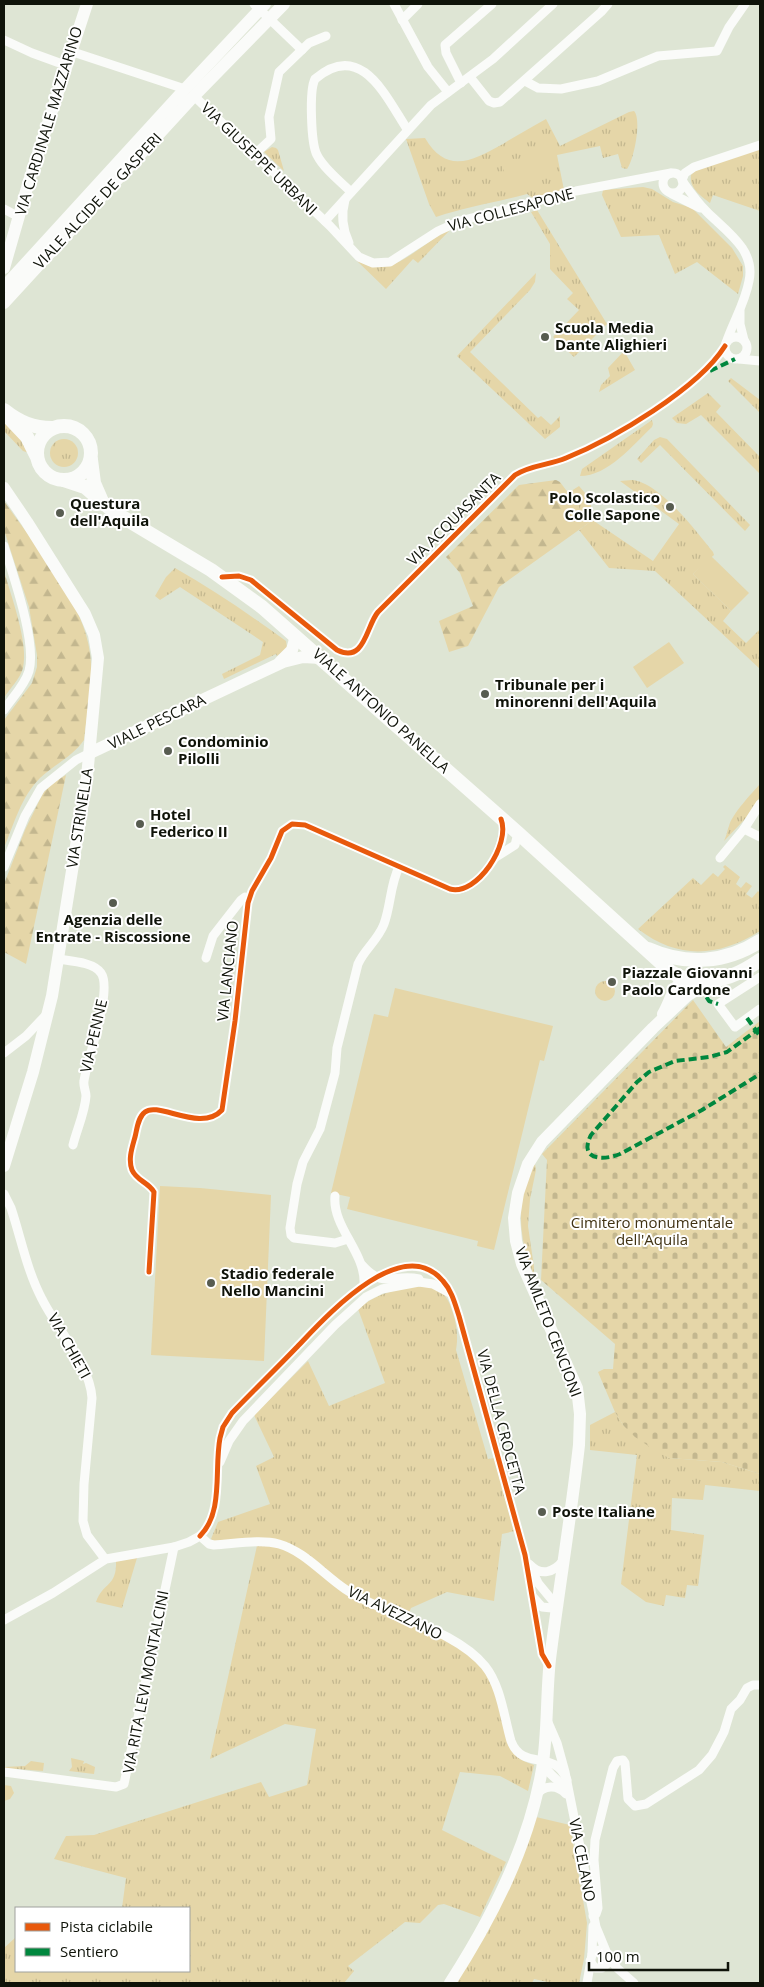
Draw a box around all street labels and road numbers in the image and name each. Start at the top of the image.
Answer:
street label: VIA CARDINALE MAZZARINO [10,24,86,218]
street label: VIA GIUSEPPE URBANI [197,98,322,219]
street label: VIALE ALCIDE DE GASPERI [29,128,166,273]
street label: VIA COLLESAPONE [446,183,576,235]
street label: VIA ACQUASANTA [402,467,505,569]
street label: VIALE ANTONIO PANELLA [309,643,455,777]
street label: VIALE PESCARA [105,689,209,753]
street label: VIA STRINELLA [61,766,97,869]
street label: VIA LANCIANO [212,920,242,1022]
street label: VIA PENNE [75,997,111,1074]
street label: VIA AMLETO CENCIONI [511,1244,587,1400]
street label: VIA CHIETI [44,1309,96,1382]
street label: VIA DELLA CROCETTA [473,1347,531,1497]
street label: VIA AVEZZANO [345,1581,446,1644]
street label: VIA RITA LEVI MONTALCINI [117,1589,173,1775]
street label: VIA CELANO [565,1816,601,1903]

